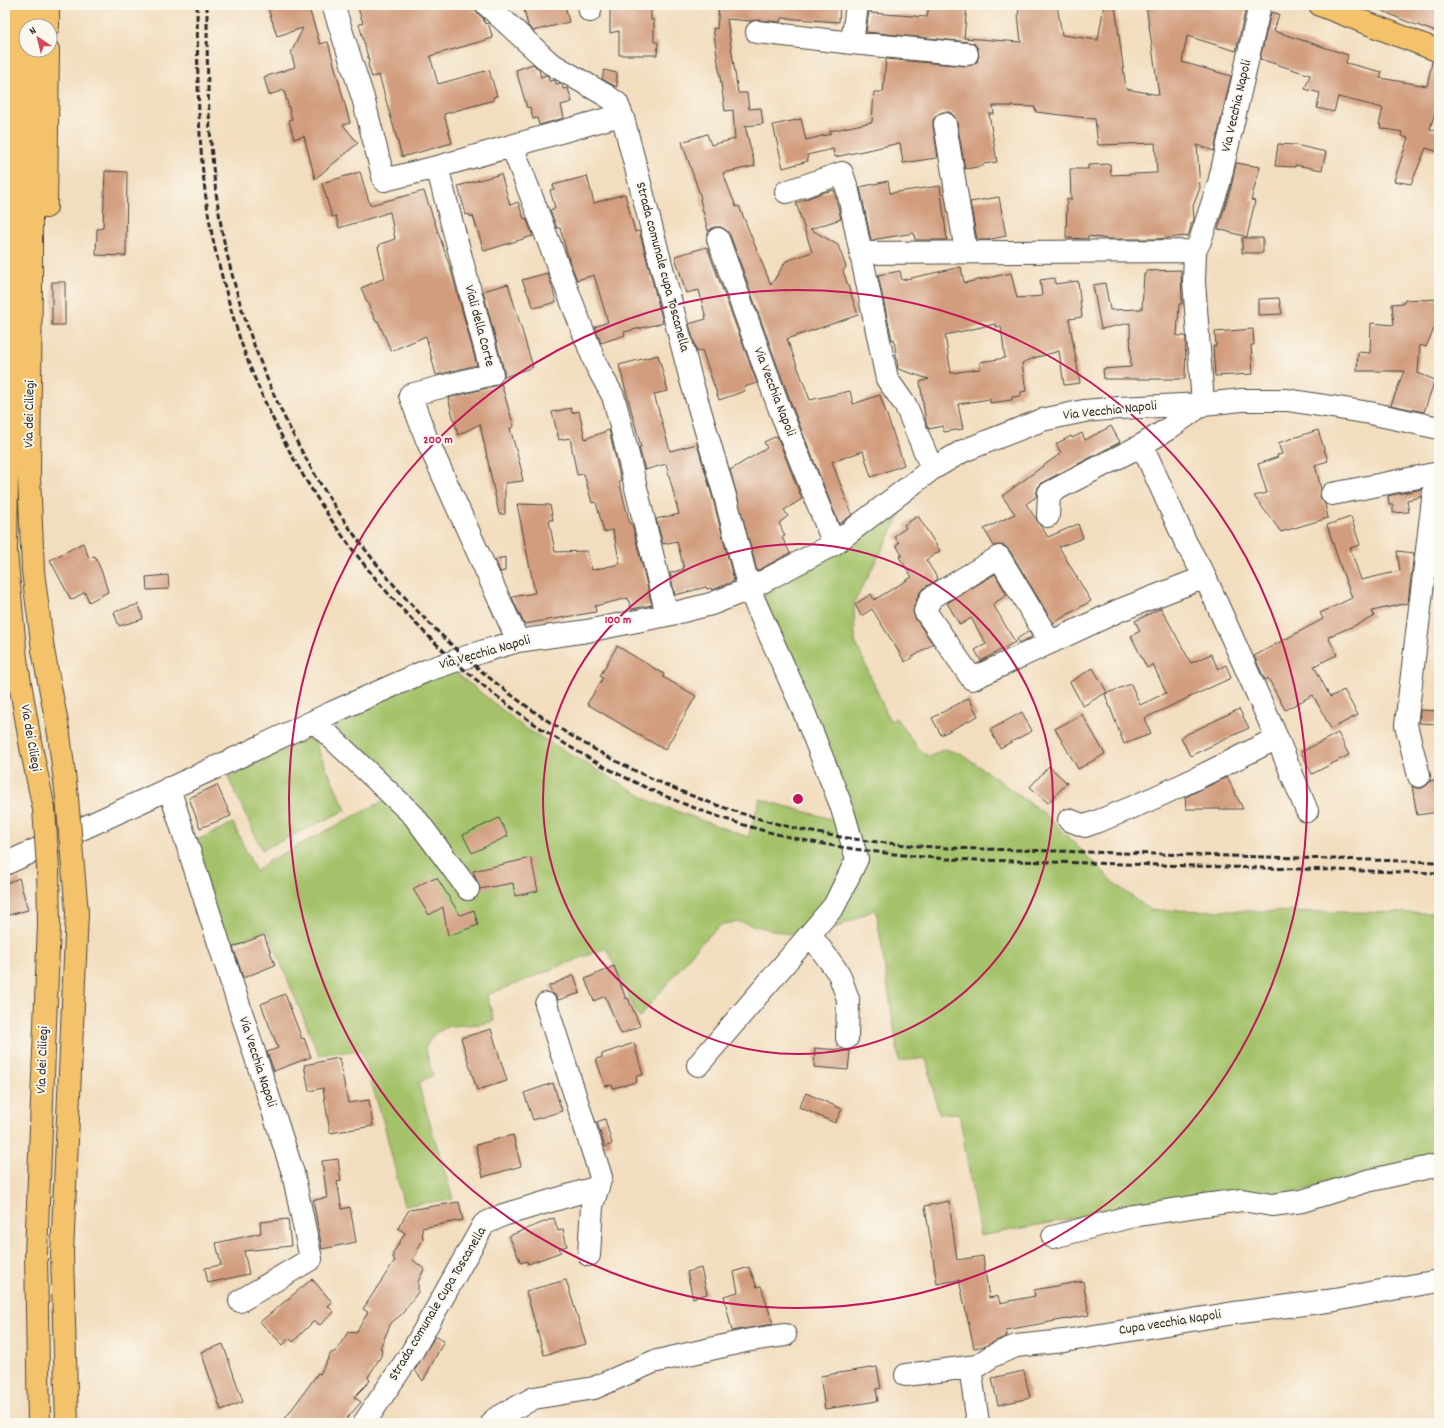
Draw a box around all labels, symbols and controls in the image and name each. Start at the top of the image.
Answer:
north arrow [18,18,58,58]
text: N [27,23,41,40]
street label: Via Vecchia Napoli [1217,58,1257,154]
street label: Strada comunale cupa Toscanella [630,180,694,355]
street label: Viali della Corte [458,283,500,369]
street label: Via Vecchia Napoli [748,345,800,440]
street label: Via dei Ciliegi [19,380,41,448]
street label: Via Vecchia Napoli [1062,396,1158,426]
text: 200 m [423,432,453,449]
text: 100 m [605,612,631,629]
street label: Via Vecchia Napoli [437,630,533,676]
street label: Via dei Ciliegi [14,703,46,774]
centre of rings [791,792,805,806]
street label: Via Vecchia Napoli [233,1014,281,1110]
street label: Via dei Ciliegi [32,1025,54,1094]
street label: Strada comunale Cupa Toscanella [384,1223,492,1385]
street label: Cupa vecchia Napoli [1117,1305,1223,1341]

